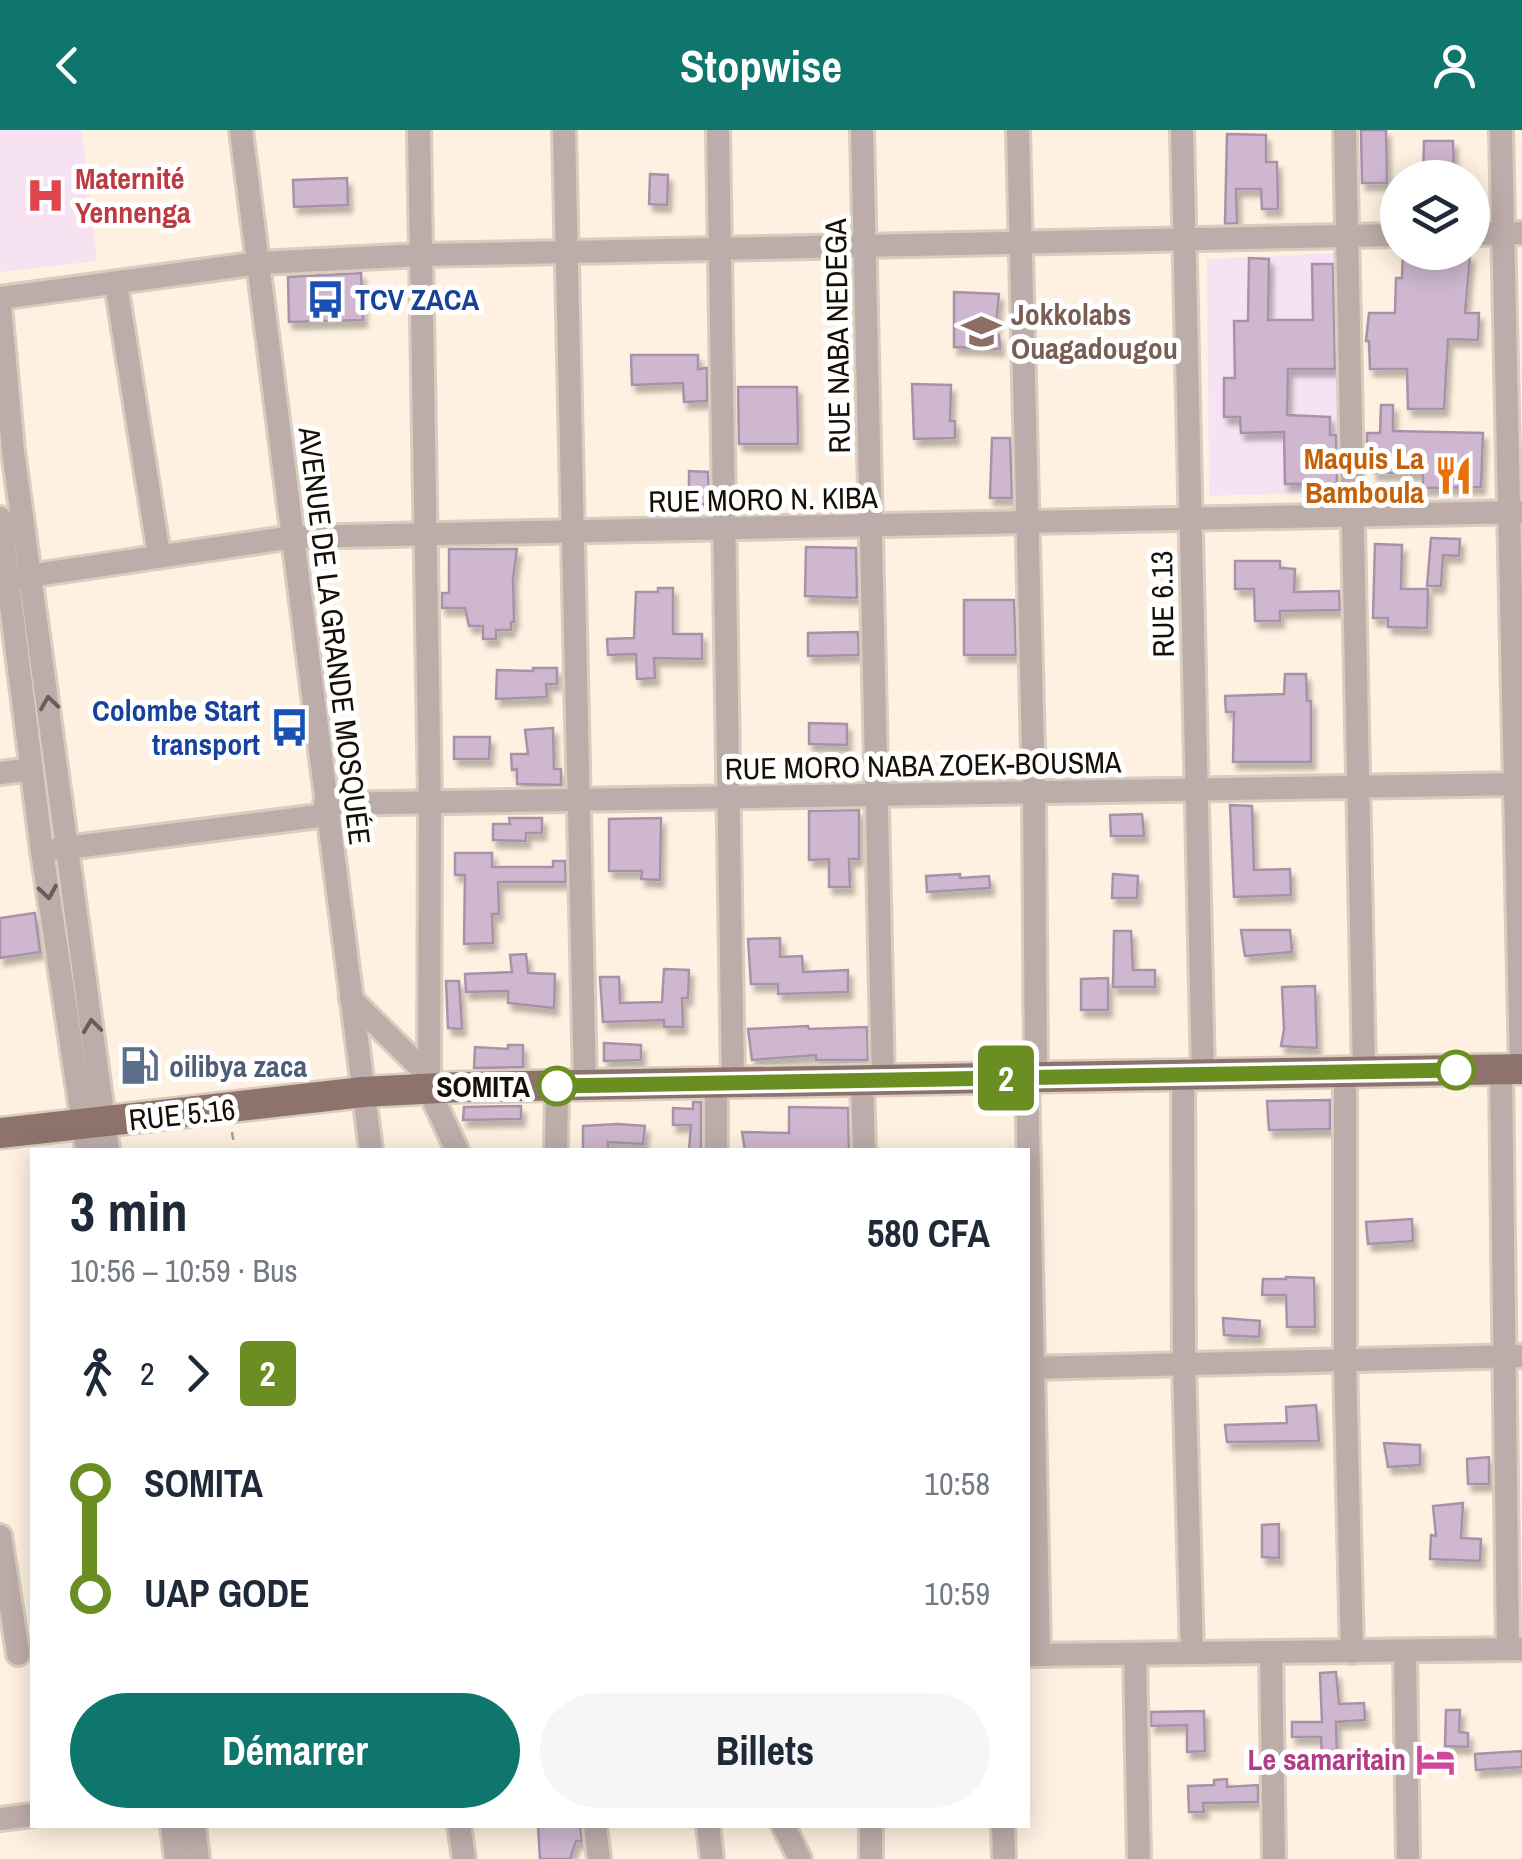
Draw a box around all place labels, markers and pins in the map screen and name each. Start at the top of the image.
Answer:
place label: Maternité Yennenga [75,158,191,232]
hospital icon: Maternité Yennenga [24,174,66,216]
bus stop icon: TCV ZACA [304,278,346,320]
place label: TCV ZACA [355,279,480,319]
place label: Jokkolabs Ouagadougou [1011,294,1178,368]
school or university icon: Jokkolabs Ouagadougou [960,310,1002,352]
place label: Maquis La Bamboula [1304,438,1424,512]
restaurant icon: Maquis La Bamboula [1433,454,1475,496]
place label: Colombe Start transport [92,690,260,764]
bus stop icon: Colombe Start transport [269,706,311,748]
fuel station icon: oilibya zaca [118,1045,160,1087]
place label: oilibya zaca [169,1046,307,1086]
unlabelled marker [1437,1051,1475,1089]
place label: SOMITA [436,1066,530,1106]
marker: SOMITA [538,1067,576,1105]
hotel icon: Le samaritain [1415,1738,1457,1780]
place label: Le samaritain [1247,1739,1406,1779]

